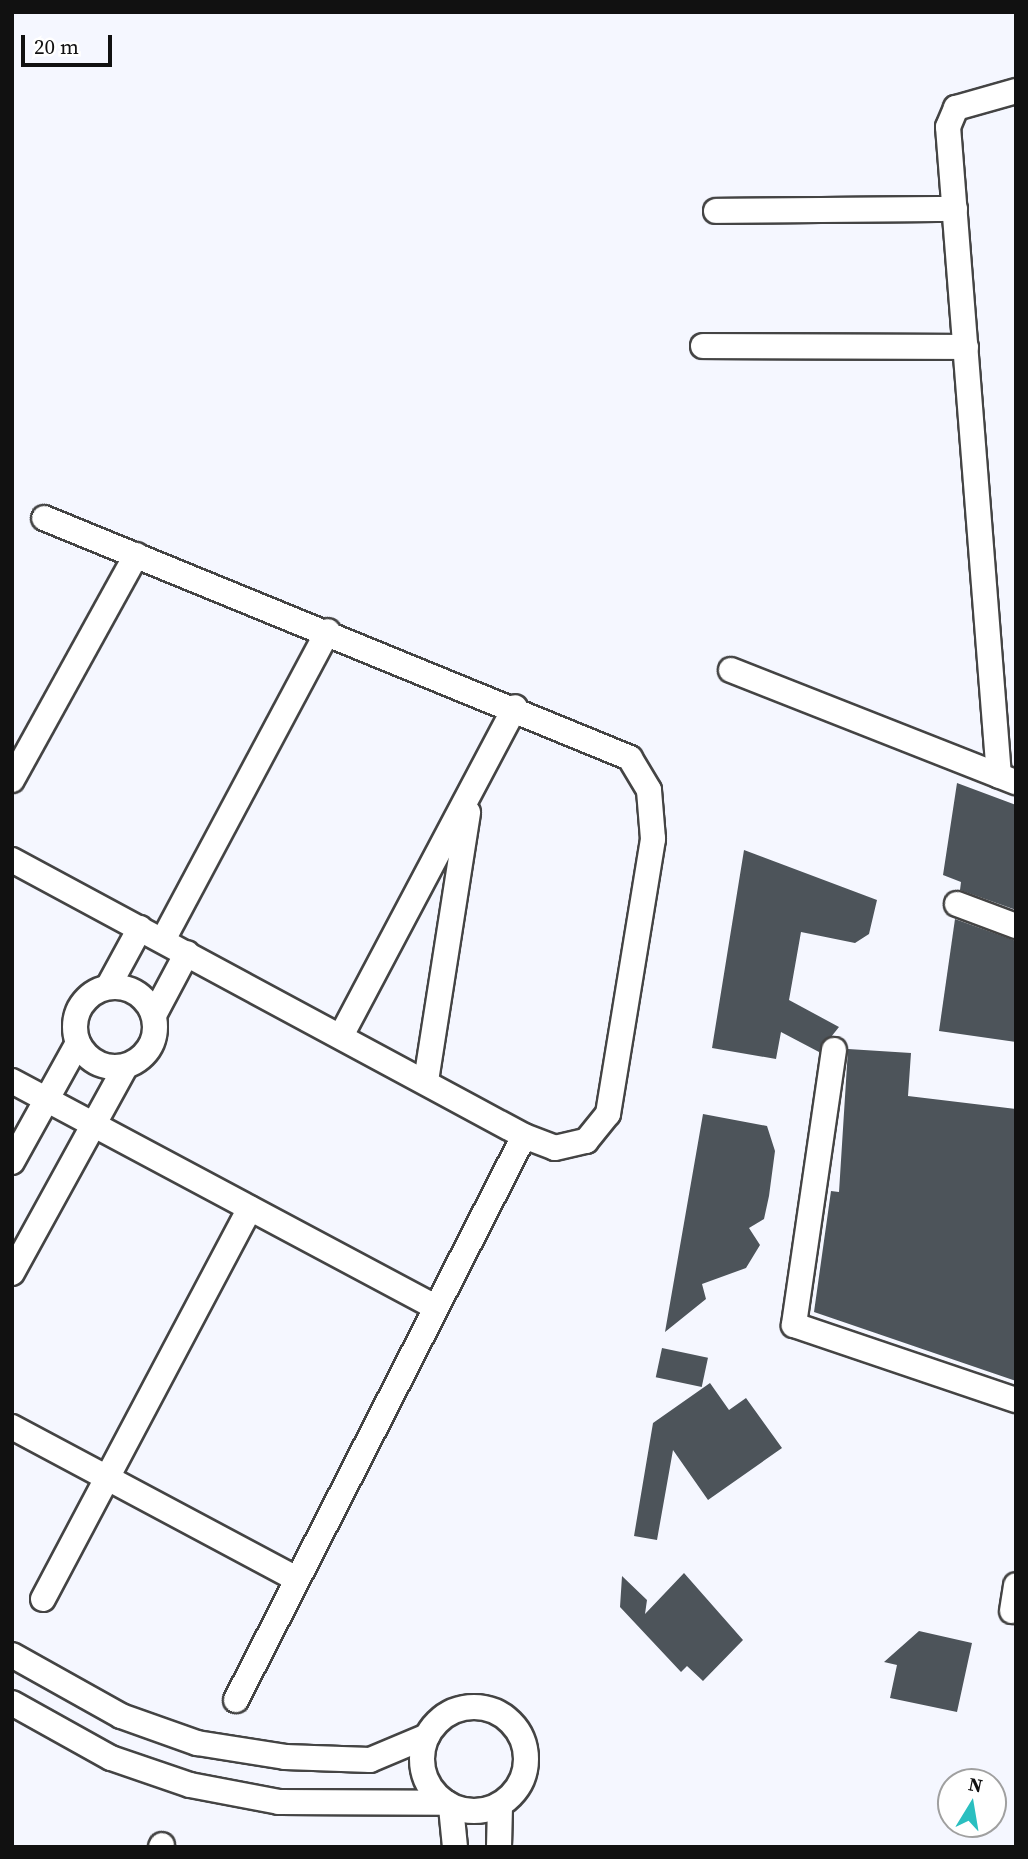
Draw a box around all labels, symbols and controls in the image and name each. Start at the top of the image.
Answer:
scale bar [24,21,116,65]
text: 20 m [34,32,79,61]
north arrow [937,1768,1007,1838]
text: N [966,1770,985,1798]

